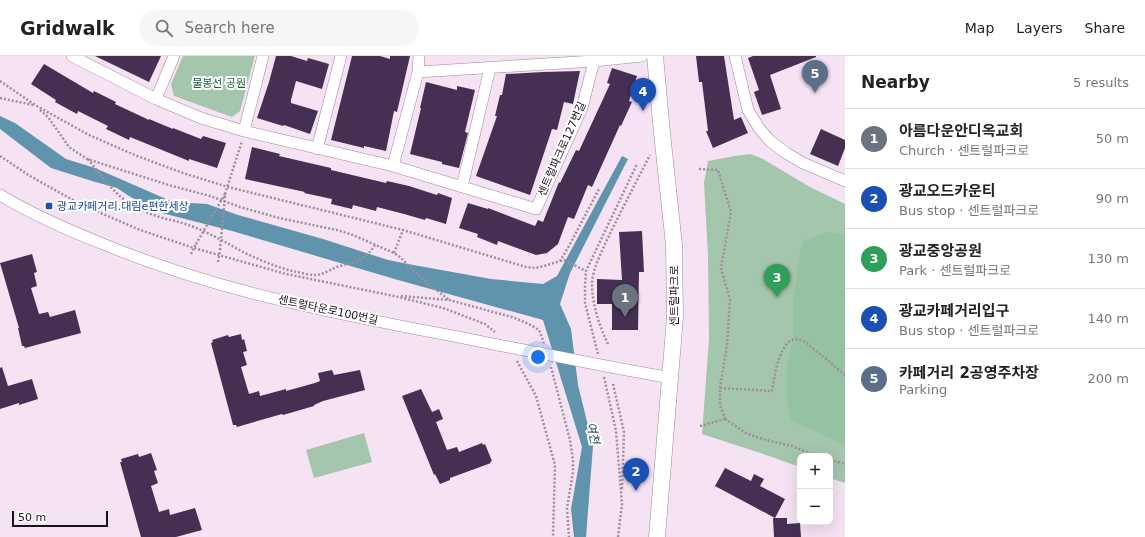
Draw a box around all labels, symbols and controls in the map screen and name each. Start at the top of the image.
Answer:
search box [139,10,419,46]
text: Gridwalk [20,17,115,39]
icon: search [153,17,175,39]
text: Search here [185,19,275,37]
text: Map [965,20,994,36]
text: Layers [1016,20,1063,36]
text: Share [1085,20,1125,36]
pin: 5 [802,60,828,93]
text: Nearby [861,72,930,92]
text: 5 results [1073,75,1129,90]
park label: 물봉선 공원 [192,77,246,90]
pin: 4 [630,78,656,111]
street label: 센트럴파크로127번길 [535,100,589,198]
text: 아름다운안디옥교회 [899,122,1023,140]
text: 1 [869,131,879,146]
text: 50 m [1096,131,1129,146]
text: Church · 센트럴파크로 [899,143,1029,158]
text: 광교오드카운티 [899,182,996,200]
text: 2 [869,191,879,206]
text: 90 m [1096,191,1129,206]
place label: 광교카페거리.대림e편한세상 [57,200,189,213]
marker: 광교카페거리.대림e편한세상 [44,201,54,211]
text: Bus stop · 센트럴파크로 [899,203,1039,218]
text: 광교중앙공원 [899,242,982,260]
text: 3 [869,251,879,266]
text: 130 m [1087,251,1129,266]
text: Park · 센트럴파크로 [899,263,1011,278]
pin: 3 [764,264,790,297]
street label: 센트럴파크로 [668,266,681,326]
pin: 1 [612,284,638,317]
street label: 센트럴타운로100번길 [277,293,379,327]
text: 광교카페거리입구 [899,302,1009,320]
text: 4 [869,311,879,326]
text: 140 m [1087,311,1129,326]
text: Bus stop · 센트럴파크로 [899,323,1039,338]
your location [528,347,548,367]
text: 카페거리 2공영주차장 [899,364,1039,382]
text: 5 [869,371,879,386]
text: 200 m [1087,371,1129,386]
text: Parking [899,382,947,397]
water label: 여천 [584,421,603,447]
map controls [797,453,833,525]
button: + [797,453,833,489]
pin: 2 [623,458,649,491]
button: − [797,489,833,525]
scale bar [12,509,108,528]
text: 50 m [18,511,46,524]

